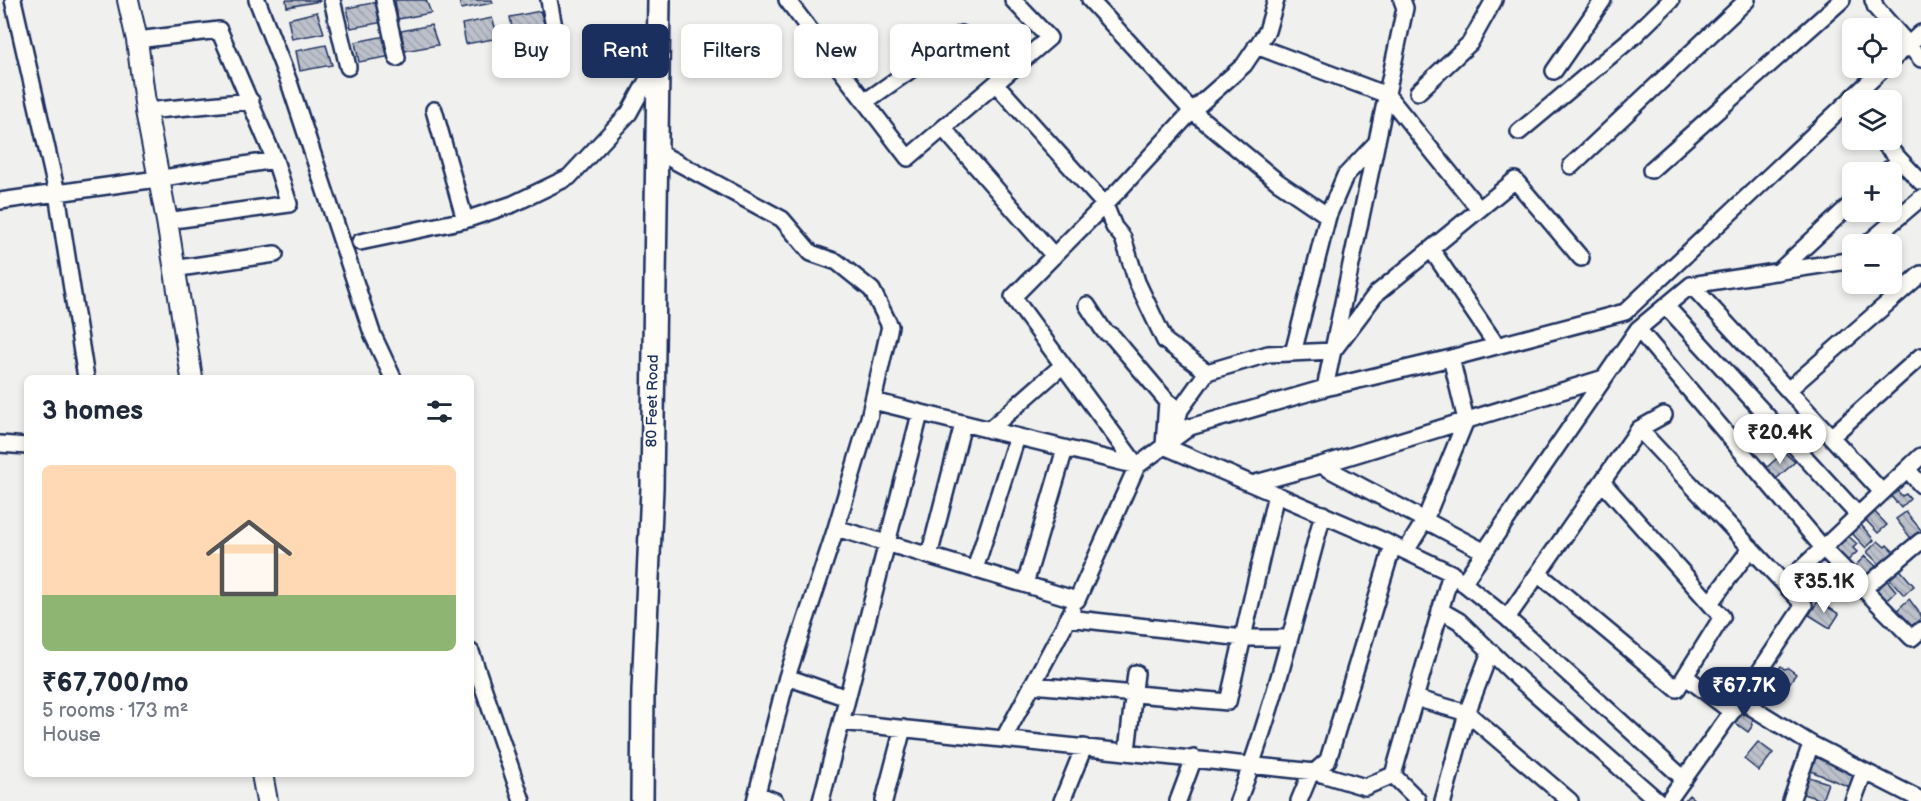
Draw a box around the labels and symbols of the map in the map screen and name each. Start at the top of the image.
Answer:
street label: 80 Feet Road [642,354,663,448]
pin: ₹20.4K [1731,414,1829,465]
pin: ₹35.1K [1775,563,1873,614]
pin: ₹67.7K [1695,667,1793,718]

